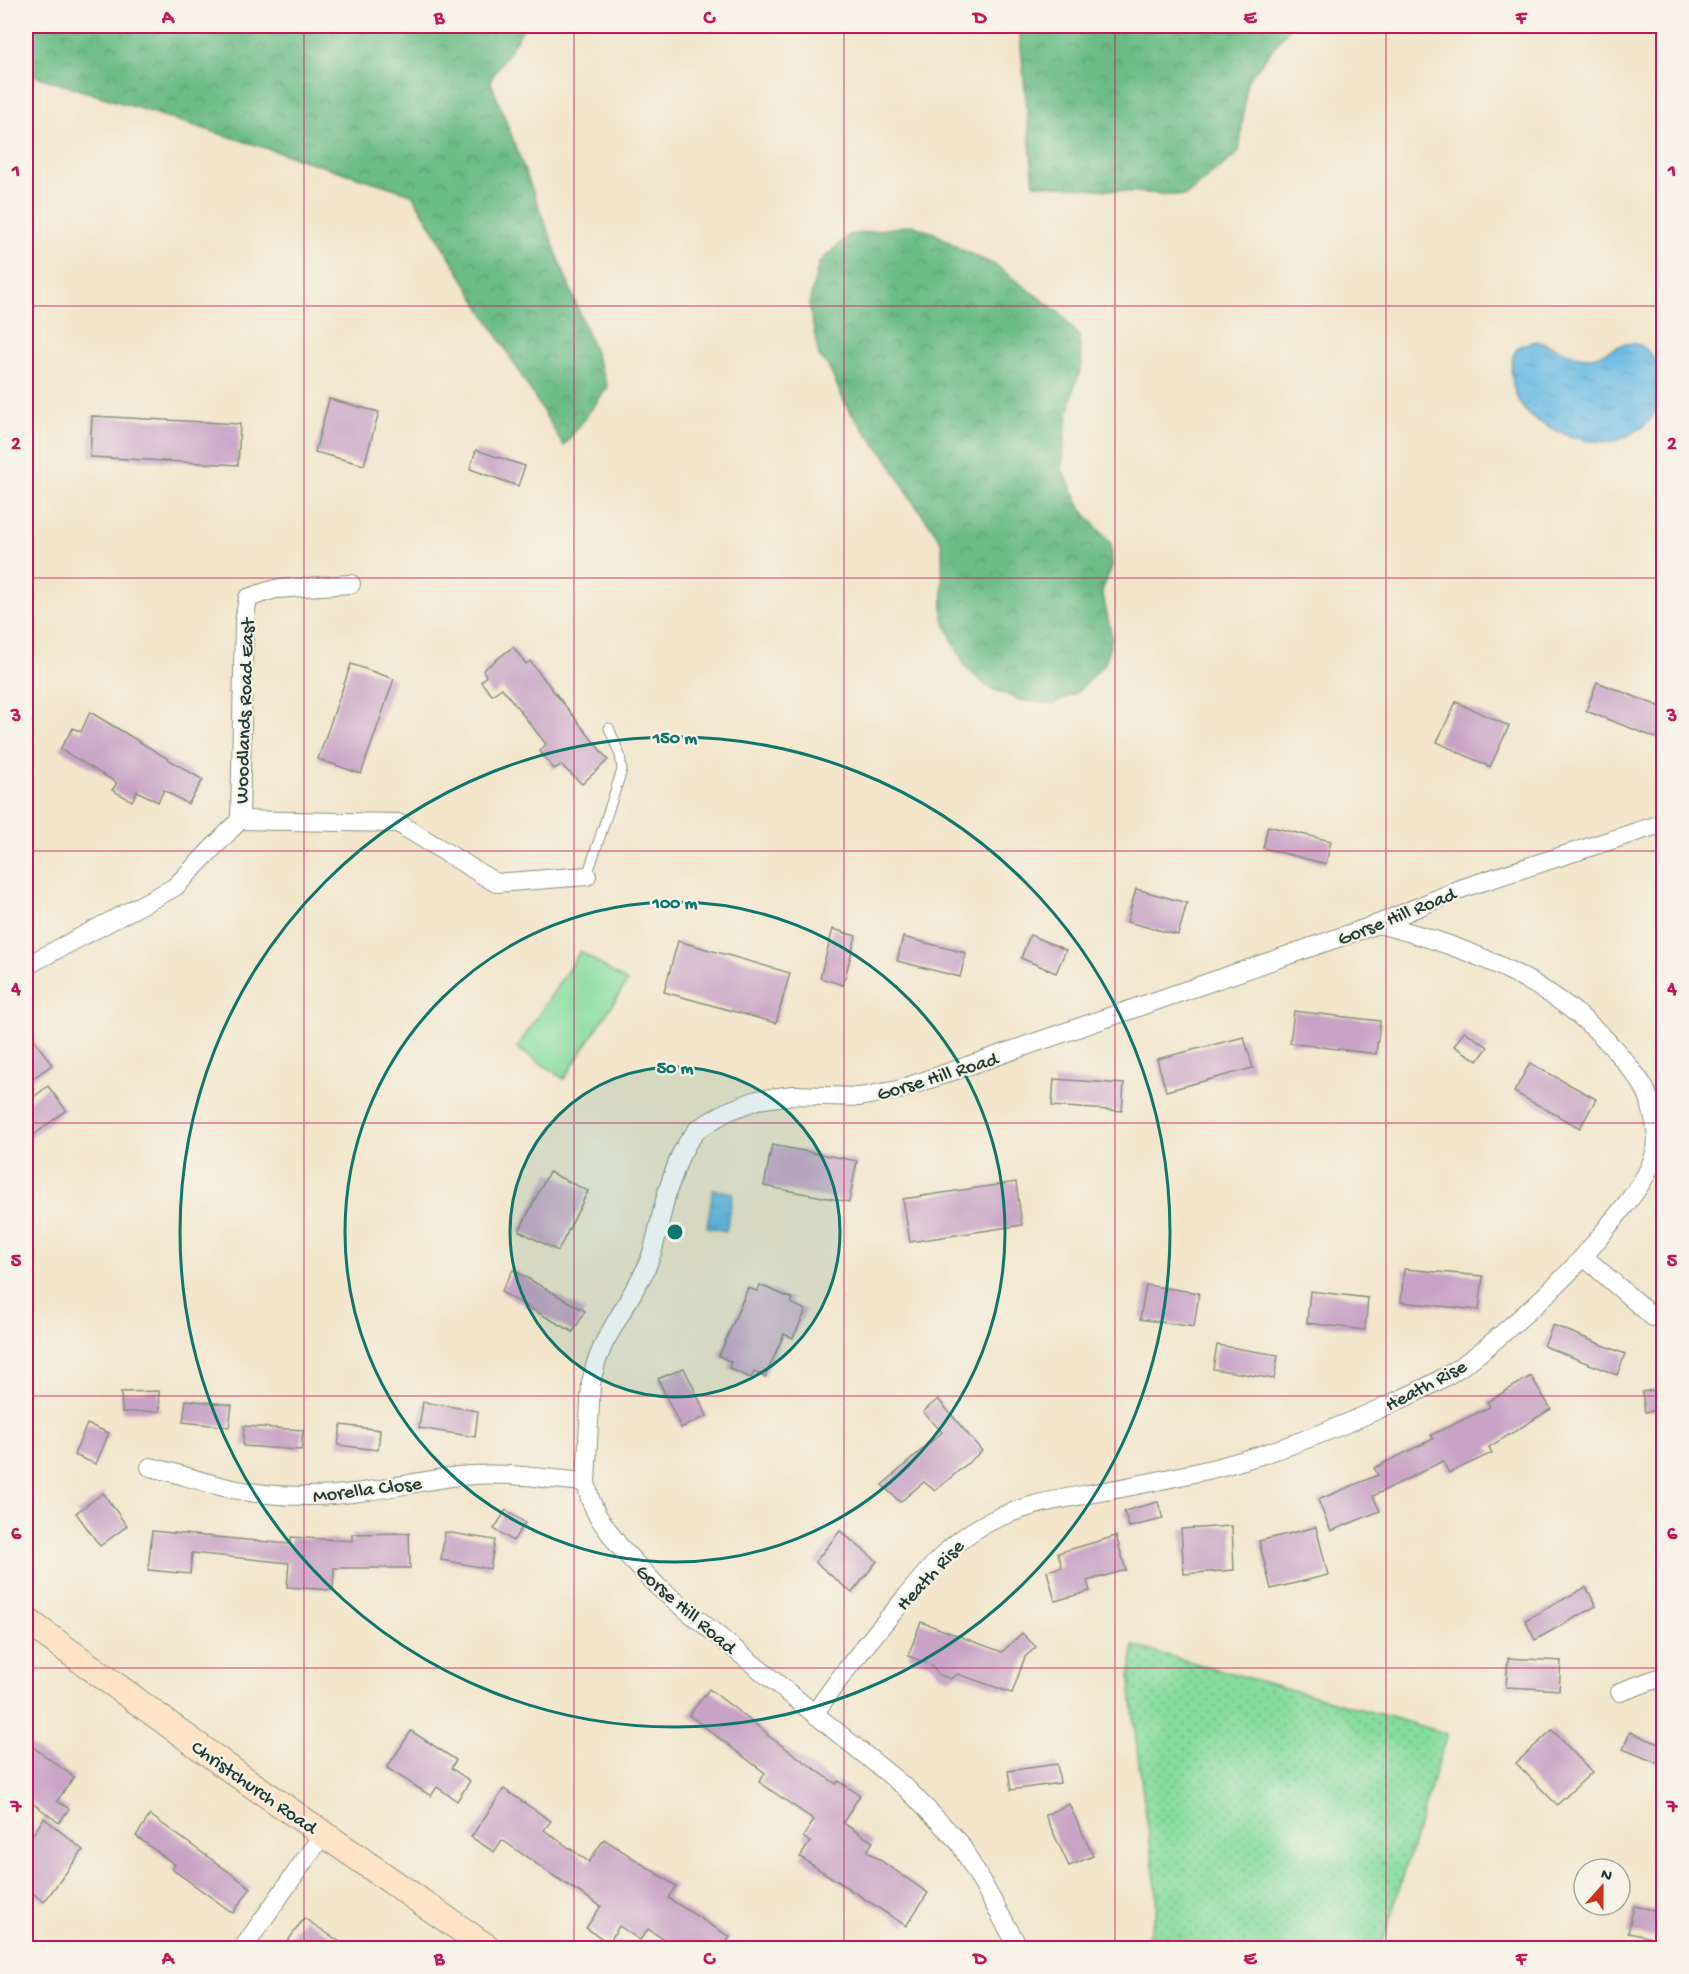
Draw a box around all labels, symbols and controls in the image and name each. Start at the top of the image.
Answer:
text: A [161,8,176,31]
text: B [433,8,445,31]
text: C [703,8,717,31]
text: D [971,8,987,31]
text: E [1244,8,1258,31]
text: F [1515,8,1528,31]
text: 1 [11,161,20,184]
text: 1 [1667,161,1676,184]
text: 2 [11,434,21,457]
text: 2 [1667,434,1677,457]
street label: Woodlands Road East [232,616,261,804]
text: 3 [10,706,21,729]
text: 3 [1666,706,1677,729]
text: 150 m [652,729,697,750]
street label: Gorse Hill Road [1335,883,1462,952]
text: 100 m [652,894,698,915]
text: 4 [10,979,21,1002]
text: 4 [1666,979,1677,1002]
street label: Gorse Hill Road [875,1048,1004,1108]
text: 50 m [657,1059,694,1080]
centre of rings [665,1222,685,1242]
text: 5 [11,1251,22,1274]
text: 5 [1667,1251,1678,1274]
street label: Heath Rise [1382,1356,1472,1418]
street label: Morella Close [312,1473,424,1510]
text: 6 [11,1524,22,1547]
text: 6 [1667,1524,1678,1547]
street label: Heath Rise [893,1536,971,1617]
street label: Gorse Hill Road [630,1561,741,1662]
street label: Christchurch Road [186,1737,322,1842]
text: 7 [10,1797,23,1820]
text: 7 [1666,1797,1679,1820]
north arrow [1572,1857,1632,1917]
text: N [1598,1866,1615,1887]
text: A [161,1949,176,1972]
text: B [433,1949,445,1972]
text: C [703,1949,717,1972]
text: D [971,1949,987,1972]
text: E [1244,1949,1258,1972]
text: F [1515,1949,1528,1972]

